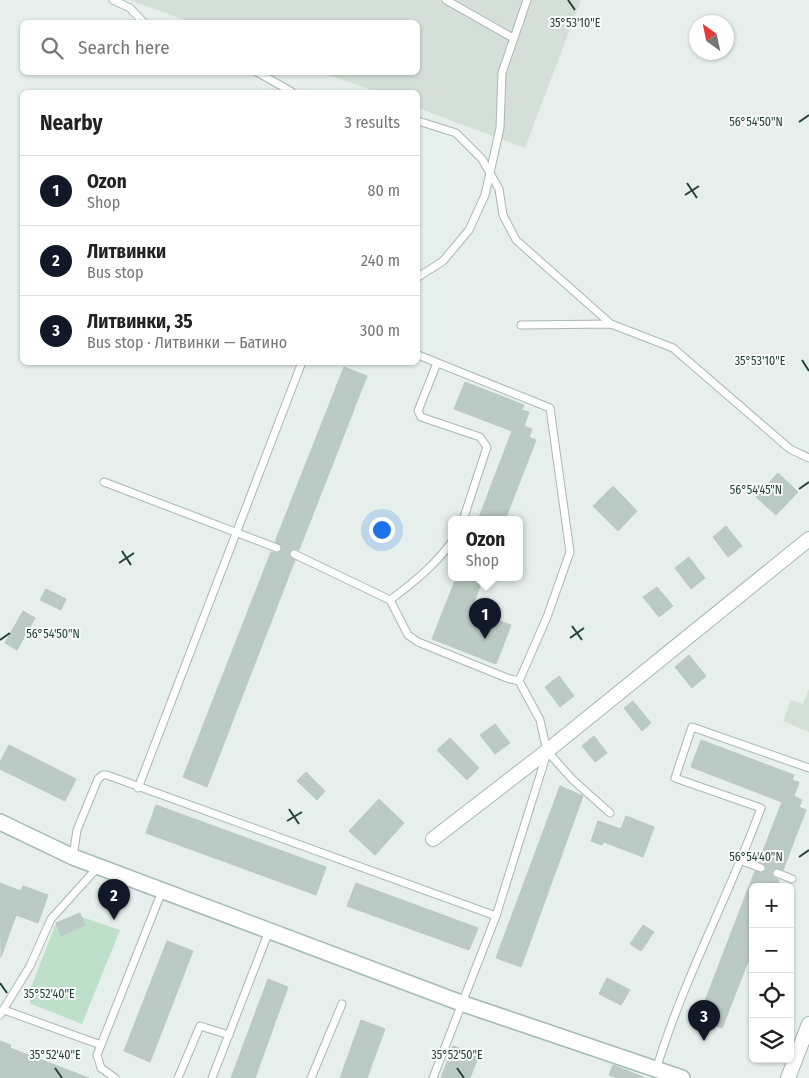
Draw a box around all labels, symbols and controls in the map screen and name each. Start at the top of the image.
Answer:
north arrow [689,15,734,60]
text: 35°53'10"E [550,16,601,30]
search box [20,20,420,75]
icon: search [38,34,66,62]
text: Search here [78,36,170,59]
text: Nearby [40,110,102,136]
text: 3 results [344,113,400,132]
text: 56°54'50"N [729,115,783,129]
text: Ozon [87,170,127,193]
text: 1 [53,181,59,200]
text: 80 m [368,181,400,200]
text: Shop [87,193,120,212]
text: Литвинки [87,240,166,263]
text: 2 [52,251,60,270]
text: 240 m [361,251,400,270]
text: Bus stop [87,263,143,282]
text: Литвинки, 35 [87,310,193,333]
text: 3 [52,321,60,340]
text: 300 m [360,321,400,340]
text: Bus stop · Литвинки — Батино [87,333,287,352]
text: 35°53'10"E [735,354,786,368]
text: 56°54'45"N [730,483,782,497]
popup [448,516,523,581]
your location [369,517,395,543]
text: Ozon [466,528,505,551]
text: Shop [466,551,499,570]
pin: 1 [469,598,501,639]
text: 56°54'50"N [26,627,80,641]
text: 56°54'40"N [729,850,783,864]
pin: 2 [98,879,130,920]
map controls [749,883,794,1063]
button: + [749,883,794,928]
button: − [749,928,794,973]
button: locate [749,973,794,1018]
text: 35°52'40"E [23,987,75,1001]
pin: 3 [688,1000,720,1041]
button: layers [749,1018,794,1063]
text: 35°52'40"E [29,1048,81,1062]
text: 35°52'50"E [431,1048,483,1062]

